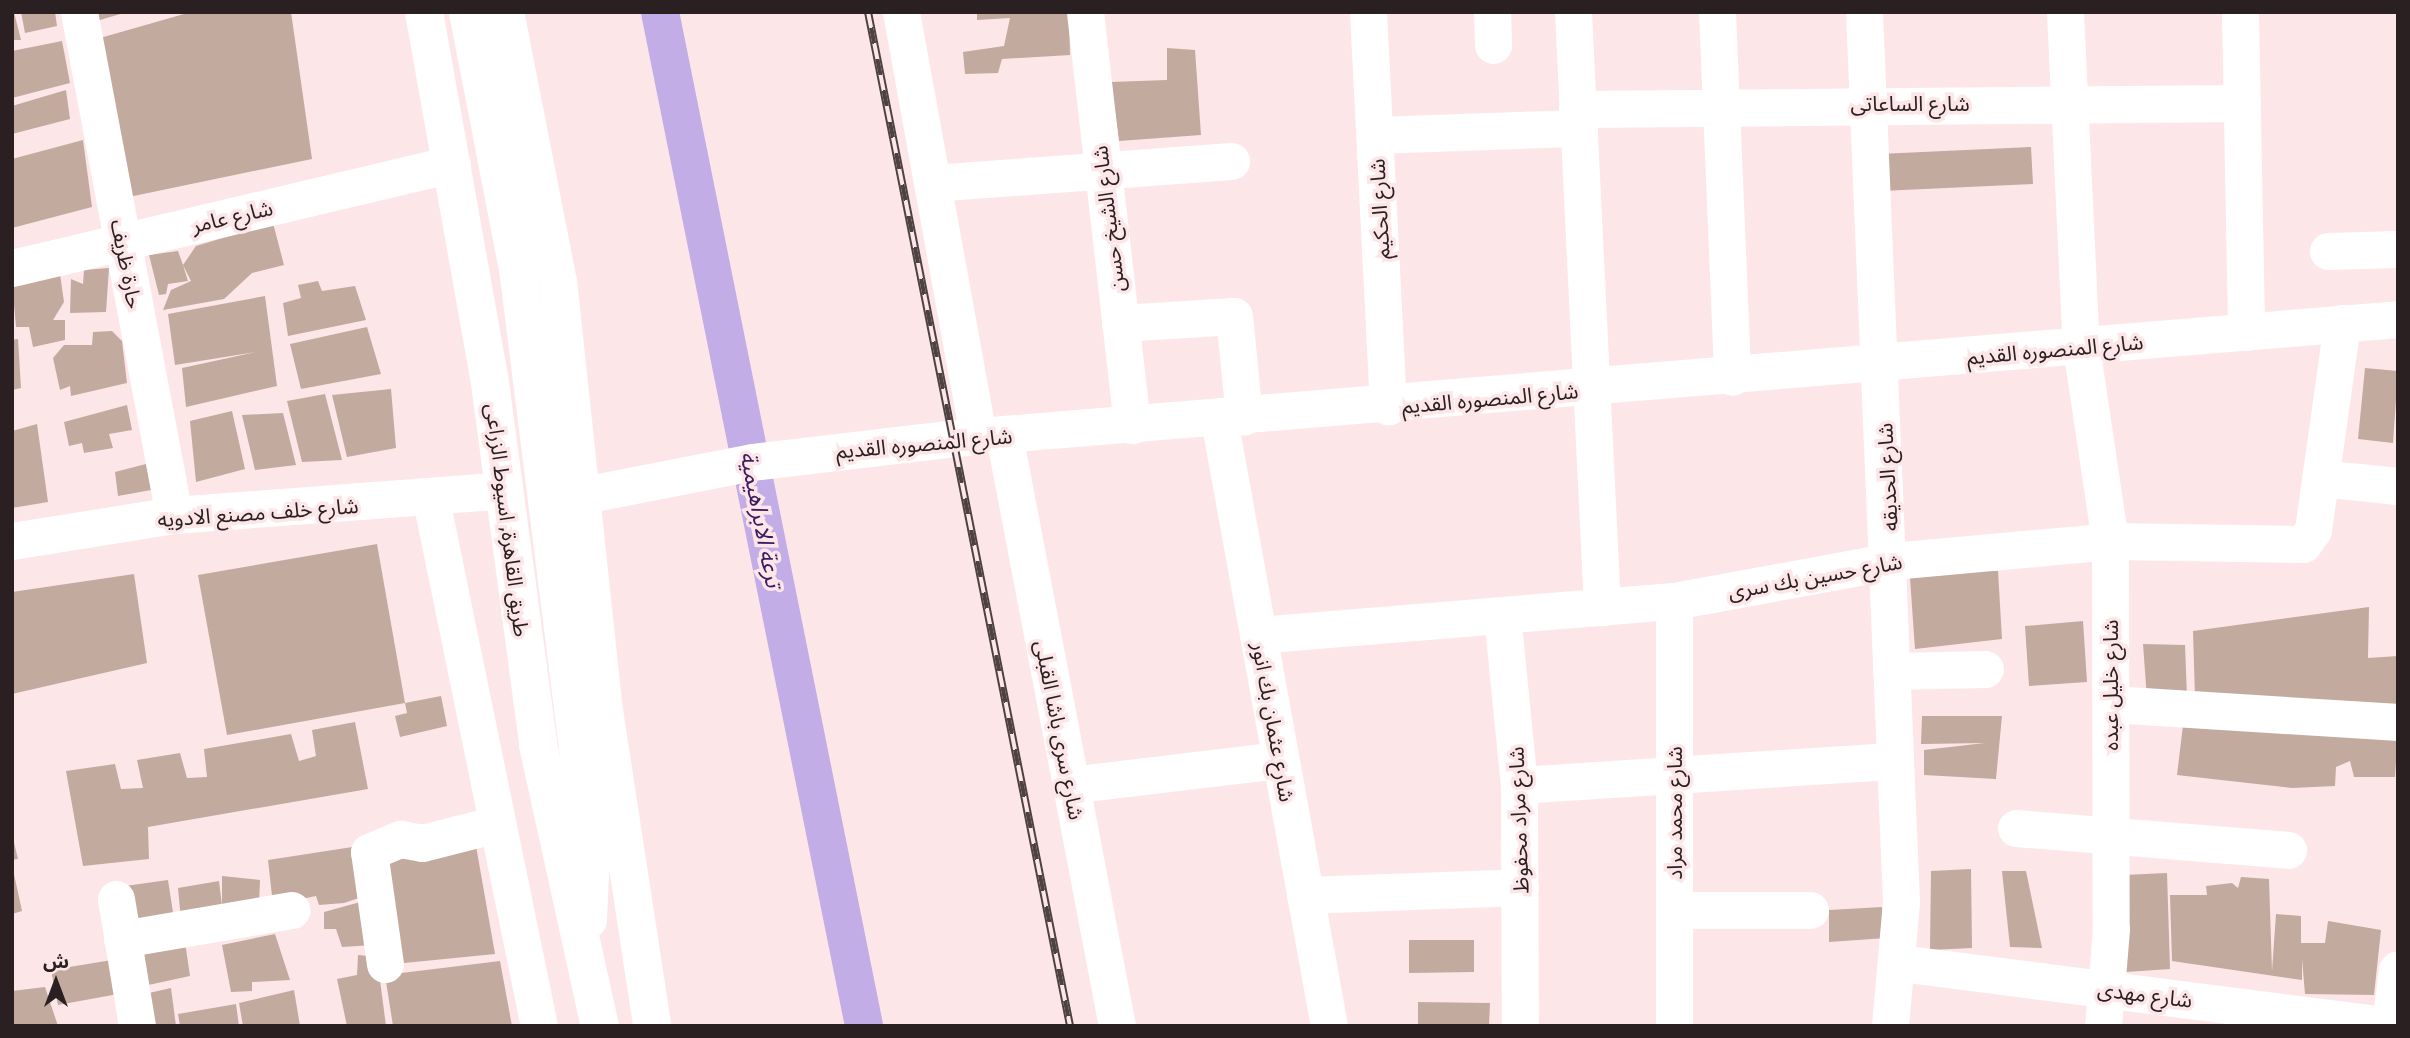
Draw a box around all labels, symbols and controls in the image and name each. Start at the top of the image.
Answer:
street label: شارع الساعاتى [1850,90,1970,116]
street label: شارع الشيخ حسن [1087,144,1129,294]
street label: شارع الحكيم [1364,158,1394,260]
street label: شارع عامر [189,194,275,238]
street label: حارة ظريف [106,217,148,311]
street label: شارع المنصوره القديم [1966,329,2144,369]
street label: شارع المنصوره القديم [1401,378,1579,418]
street label: طريق القاهرة, اسيوط الزراعى [481,402,535,638]
street label: شارع الحديقه [1872,422,1902,532]
street label: شارع المنصوره القديم [835,423,1013,463]
water label: ترعة الابراهيمية [735,449,789,589]
street label: شارع خلف مصنع الادويه [157,492,359,532]
street label: شارع حسين بك سرى [1726,548,1904,604]
street label: شارع خليل عبده [2097,619,2123,751]
street label: شارع سرى باشا القبلى [1030,638,1090,822]
street label: شارع عثمان بك انور [1248,640,1300,804]
street label: شارع مراد محفوظ [1503,746,1533,894]
street label: شارع محمد مراد [1661,746,1687,880]
north arrow [21,947,91,1017]
text: ش [43,948,69,974]
street label: شارع مهدى [2096,976,2194,1012]

